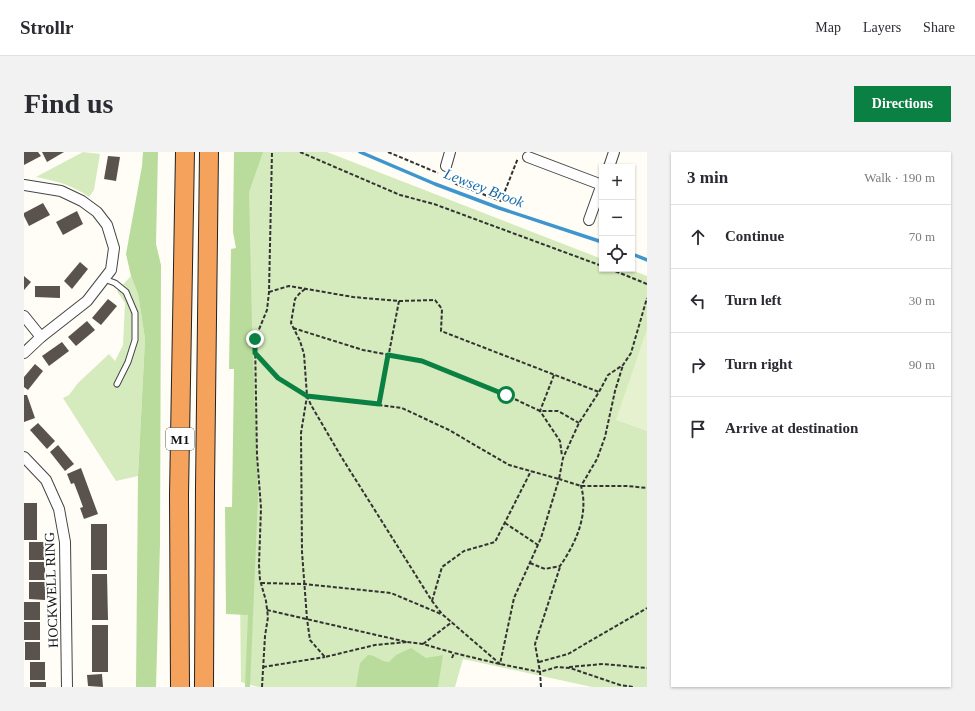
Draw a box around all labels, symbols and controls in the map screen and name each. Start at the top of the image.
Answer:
text: Strollr [20,17,73,38]
text: Map [815,20,841,35]
text: Layers [863,20,901,35]
text: Share [923,20,955,35]
button: Directions [854,86,951,122]
text: Find us [24,88,114,119]
map controls [599,164,635,272]
button: + [599,164,635,200]
water label: Lewsey Brook [441,165,526,211]
text: 3 min [687,168,728,187]
text: Walk · 190 m [864,170,935,185]
button: − [599,200,635,236]
icon: ahead [687,226,709,248]
text: Continue [725,228,784,244]
text: 70 m [909,229,935,244]
button: locate [599,236,635,272]
icon: left [687,290,709,312]
text: Turn left [725,292,782,308]
text: 30 m [909,293,935,308]
route end [246,330,264,348]
icon: right [687,354,709,376]
text: Turn right [725,356,792,372]
text: 90 m [909,357,935,372]
route start [497,386,515,404]
icon: arrive [687,418,709,440]
text: Arrive at destination [725,420,858,436]
road number: M1 [166,428,194,450]
street label: HOCKWELL RING [42,532,61,648]

